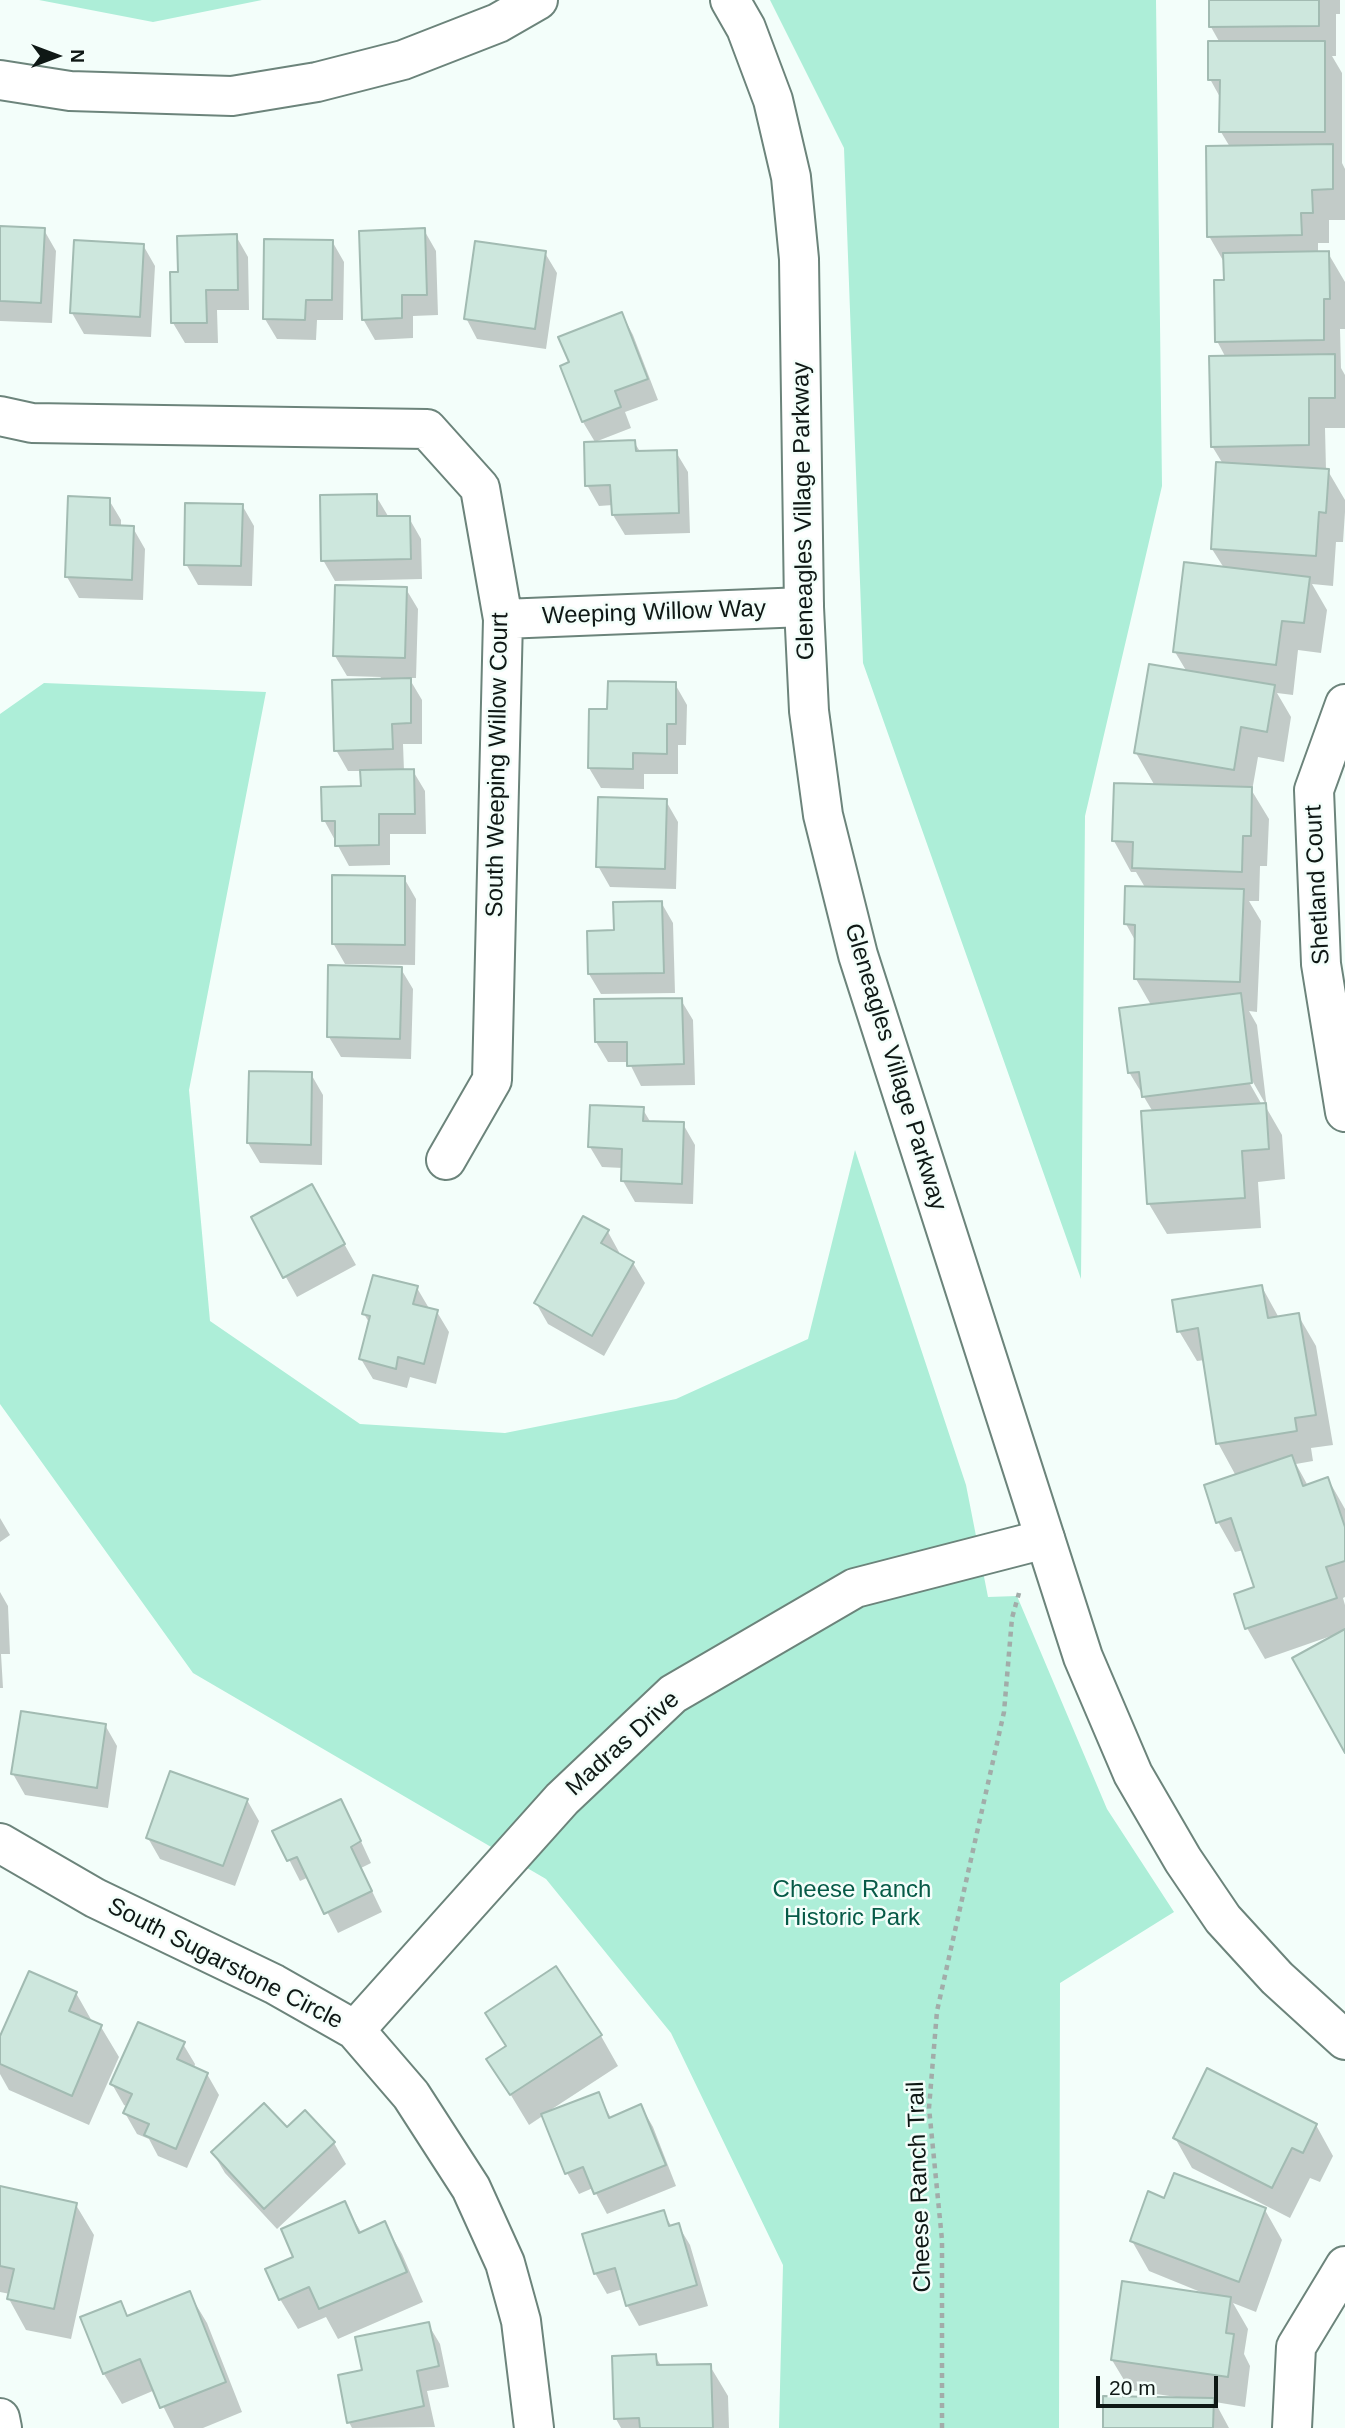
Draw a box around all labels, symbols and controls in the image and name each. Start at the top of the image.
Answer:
north arrow [21,21,91,91]
text: N [67,49,88,63]
street label: Gleneagles Village Parkway [787,362,821,660]
street label: Weeping Willow Way [542,595,766,631]
street label: South Weeping Willow Court [481,612,515,918]
street label: Shetland Court [1299,804,1337,966]
street label: Gleneagles Village Parkway [838,920,952,1214]
street label: Madras Drive [560,1686,686,1802]
park label: Cheese Ranch Historic Park [773,1876,931,1932]
street label: South Sugarstone Circle [103,1892,347,2036]
street label: Cheese Ranch Trail [902,2081,938,2293]
scale bar [1100,2362,1222,2406]
text: 20 m [1109,2376,1156,2399]

